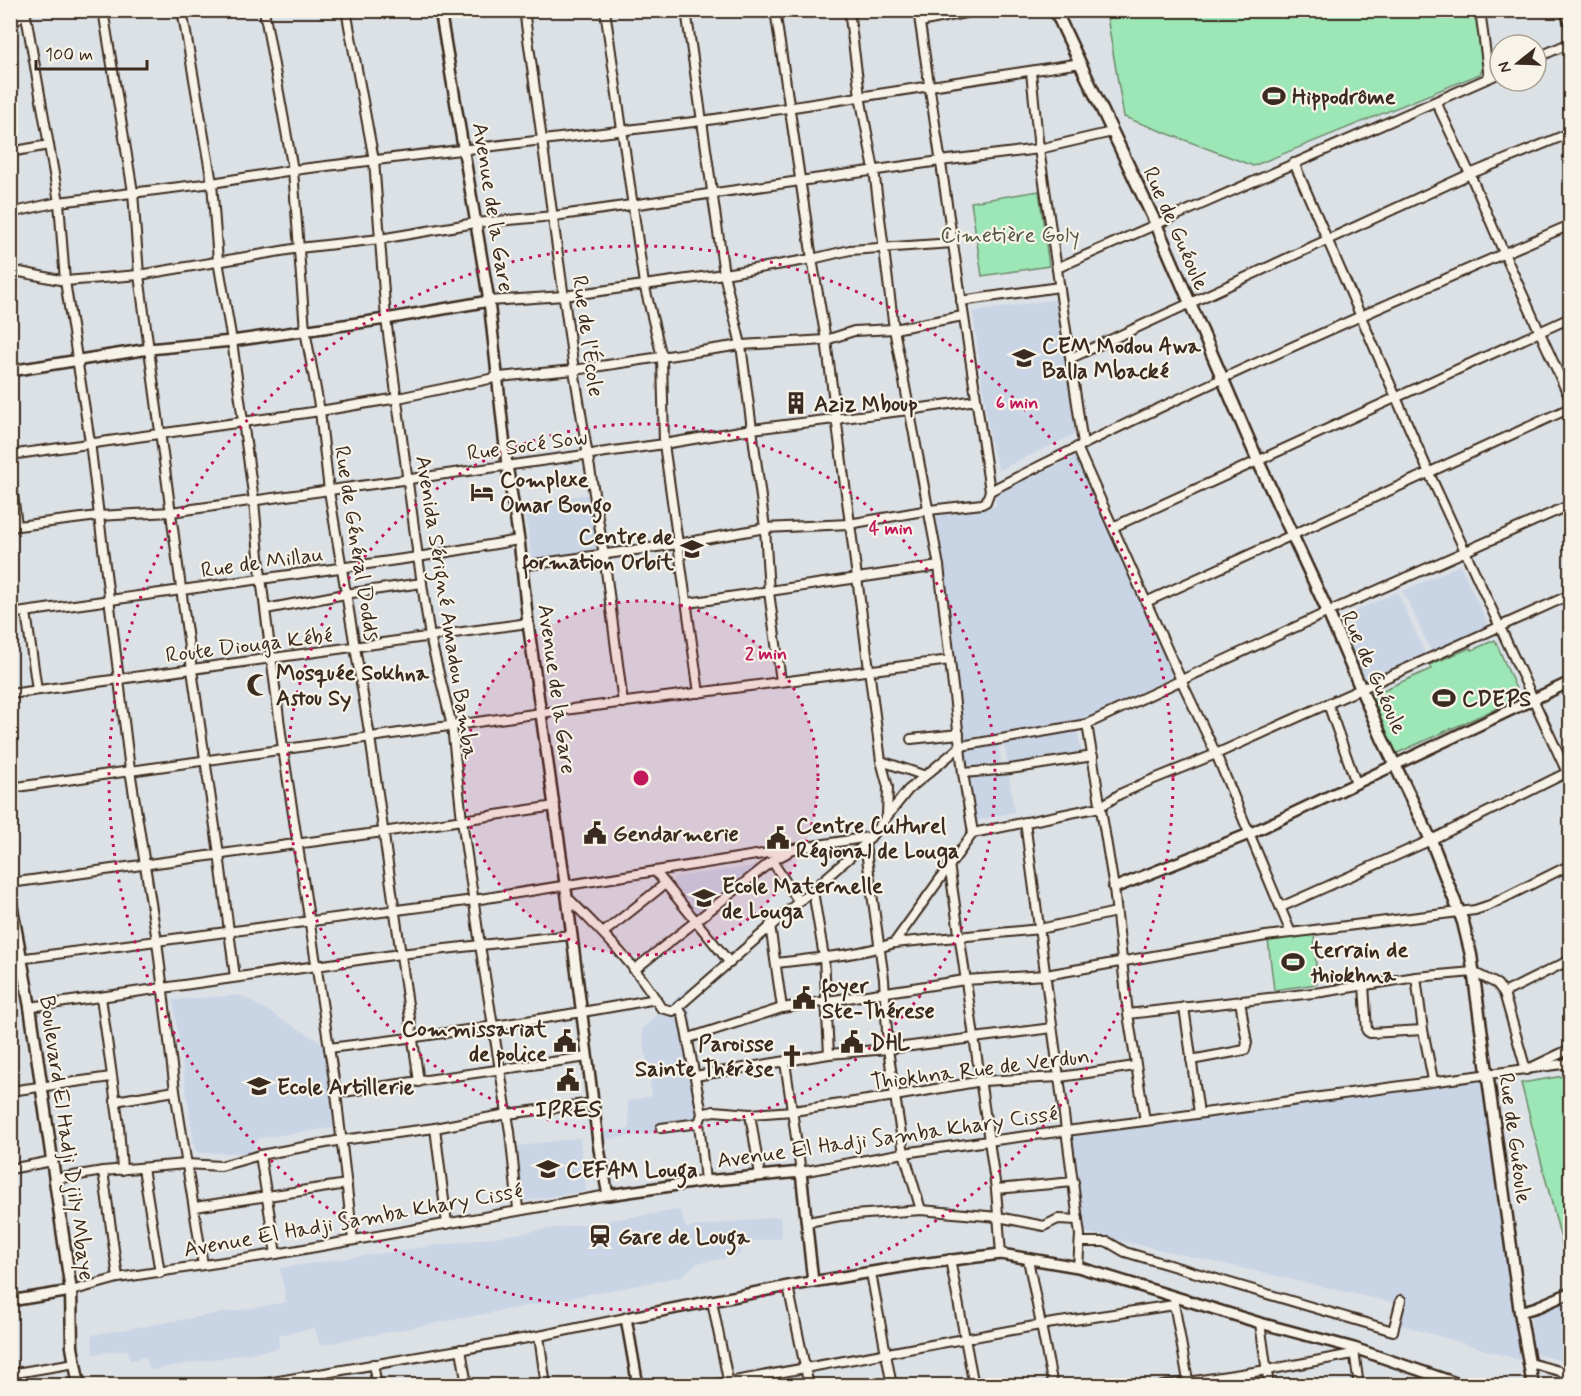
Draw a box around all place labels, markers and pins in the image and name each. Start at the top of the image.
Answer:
sports icon: Hippodrôme [1261,83,1287,109]
place label: Hippodrôme [1292,84,1396,112]
place label: CEM Modou Awa Balla Mbacké [1042,333,1201,386]
school or university icon: CEM Modou Awa Balla Mbacké [1011,345,1037,371]
building icon: Aziz Mboup [783,390,809,416]
place label: Aziz Mboup [814,391,918,419]
place label: Complexe Omar Bongo [500,467,612,524]
hotel icon: Complexe Omar Bongo [469,479,495,505]
place label: Centre de formation Orbit [522,524,675,579]
school or university icon: Centre de formation Orbit [679,536,705,562]
place label: Mosquée Sokhna Astou Sy [276,660,430,713]
mosque icon: Mosquée Sokhna Astou Sy [245,672,271,698]
sports icon: CDEPS [1431,685,1457,711]
place label: CDEPS [1462,686,1531,714]
centre of rings [631,768,651,788]
place label: Centre Culturel Régional de Louga [796,813,959,869]
public building icon: Gendarmerie [582,820,608,846]
place label: Gendarmerie [613,821,739,849]
public building icon: Centre Culturel Régional de Louga [765,825,791,851]
place label: Ecole Maternelle de Louga [722,873,883,929]
school or university icon: Ecole Maternelle de Louga [691,885,717,911]
place label: terrain de thiokhna [1310,937,1408,990]
sports icon: terrain de thiokhna [1280,949,1306,975]
place label: foyer Ste-Thérese [821,973,935,1026]
public building icon: foyer Ste-Thérese [791,985,817,1011]
place label: Commissariat de police [402,1016,548,1069]
public building icon: Commissariat de police [552,1028,578,1054]
public building icon: DHL [839,1029,865,1055]
place label: DHL [870,1030,910,1058]
place label: Paroisse Sainte Thérèse [635,1031,774,1084]
church icon: Paroisse Sainte Thérèse [779,1043,805,1069]
public building icon: IPRES [555,1067,581,1093]
school or university icon: Ecole Artillerie [246,1073,272,1099]
place label: Ecole Artillerie [277,1074,415,1102]
place label: IPRES [535,1097,602,1125]
school or university icon: CEFAM Louga [535,1156,561,1182]
place label: CEFAM Louga [566,1157,698,1189]
station icon: Gare de Louga [587,1223,613,1249]
place label: Gare de Louga [618,1224,751,1256]

